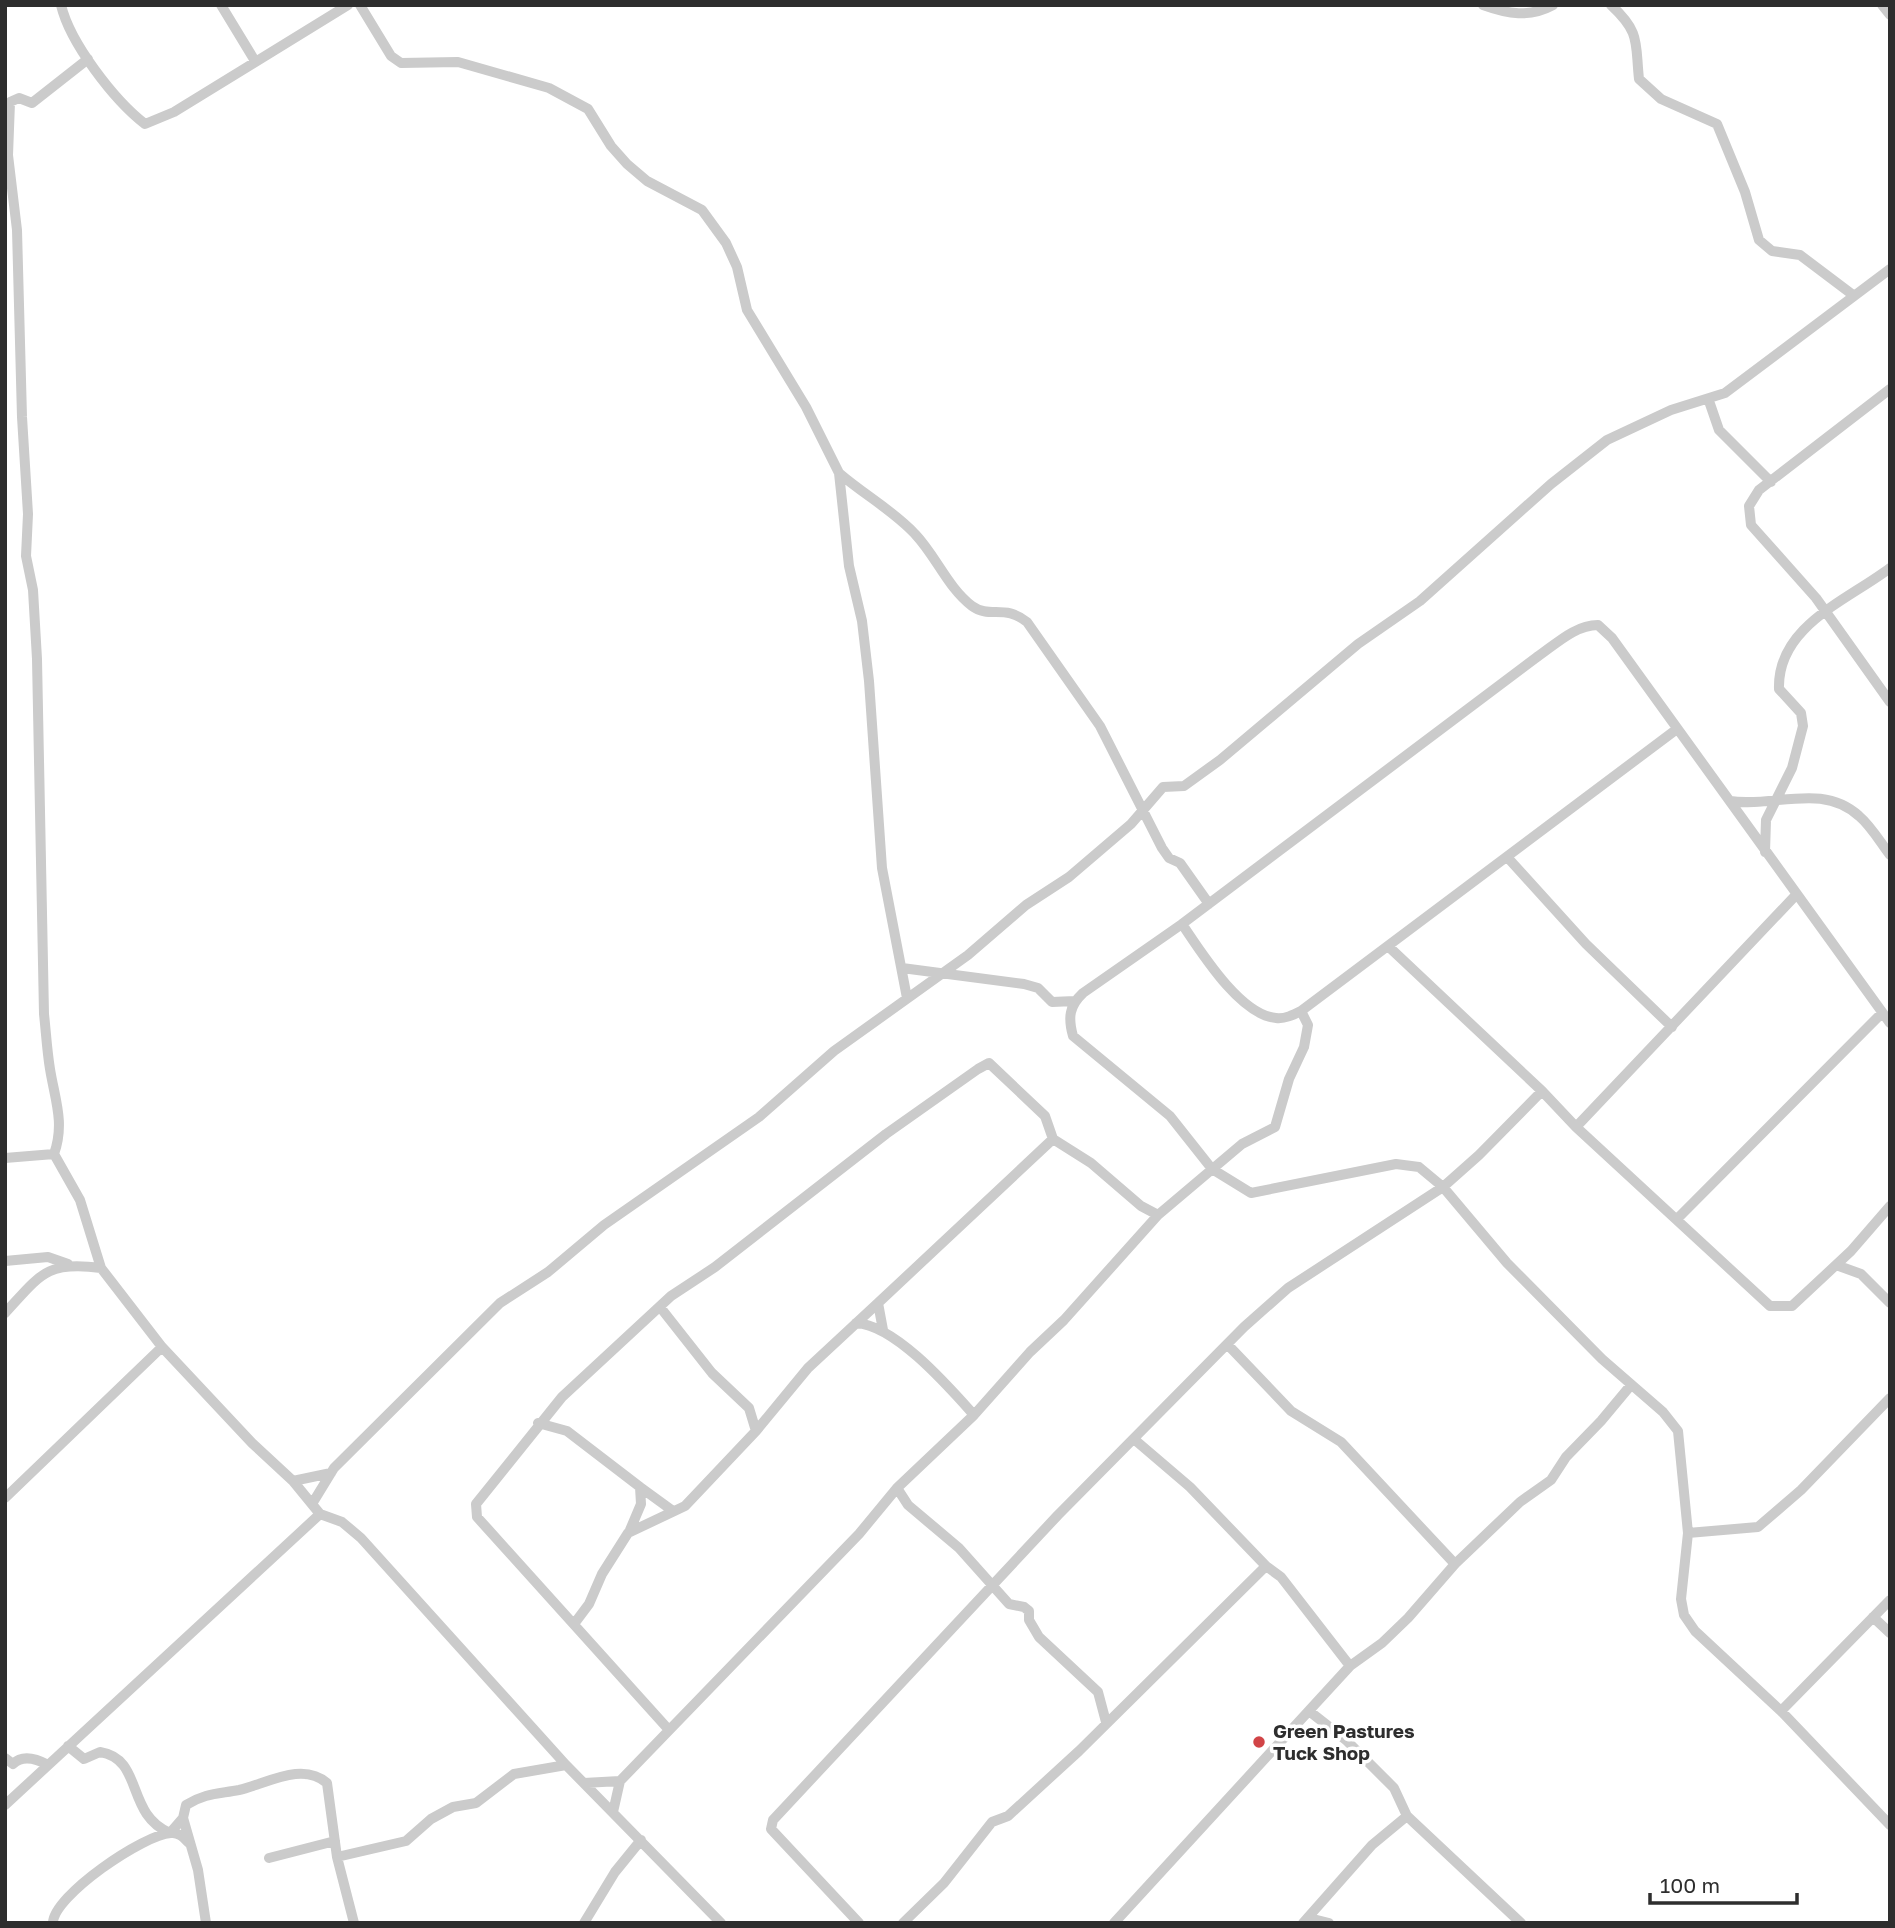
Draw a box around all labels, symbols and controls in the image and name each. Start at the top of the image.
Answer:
place label: Green Pastures Tuck Shop [1273,1719,1415,1764]
marker: Green Pastures Tuck Shop [1251,1734,1267,1750]
scale bar [1650,1862,1797,1906]
text: 100 m [1660,1872,1720,1898]

